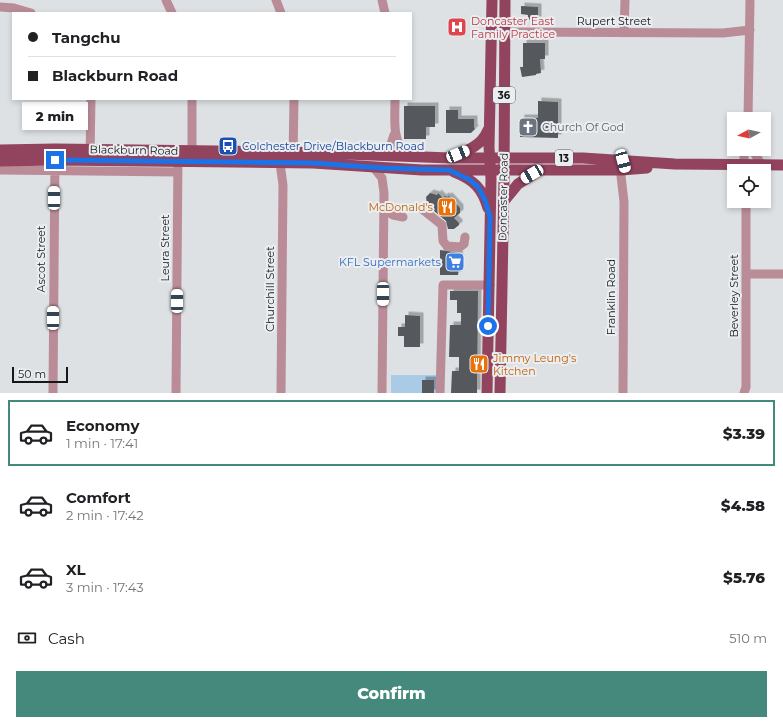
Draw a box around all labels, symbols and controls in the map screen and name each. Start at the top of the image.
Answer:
place label: Doncaster East Family Practice [471,14,555,41]
street label: Rupert Street [577,14,652,28]
hospital icon: Doncaster East Family Practice [446,16,468,38]
text: Tangchu [52,28,121,47]
text: Blackburn Road [52,66,178,85]
road number: 36 [493,87,515,103]
callout: 2 min [22,102,88,130]
text: 2 min [36,108,74,124]
north arrow [727,112,771,156]
map controls [727,112,771,208]
church icon: Church Of God [517,116,539,138]
place label: Church Of God [542,120,624,134]
bus stop icon: Colchester Drive/Blackburn Road [217,135,239,157]
place label: Colchester Drive/Blackburn Road [242,139,424,153]
street label: Blackburn Road [90,142,178,158]
car [445,144,471,164]
car [614,148,632,174]
road number: 13 [555,150,573,166]
route end [46,151,64,169]
street label: Doncaster Road [495,153,511,241]
car [519,163,545,185]
button: locate [727,164,771,208]
car [48,186,60,210]
restaurant icon: McDonald's [436,196,458,218]
place label: McDonald's [368,200,434,214]
street label: Leura Street [158,214,172,282]
street label: Ascot Street [34,225,48,292]
street label: Churchill Street [263,246,277,332]
supermarket icon: KFL Supermarkets [444,251,466,273]
street label: Beverley Street [727,254,741,338]
place label: KFL Supermarkets [339,255,442,269]
street label: Franklin Road [604,259,618,335]
car [377,282,389,306]
car [171,289,183,313]
car [47,306,59,330]
route start [479,317,497,335]
place label: Jimmy Leung's Kitchen [492,351,577,378]
restaurant icon: Jimmy Leung's Kitchen [468,353,490,375]
scale bar [12,365,68,384]
text: 50 m [18,367,46,381]
icon: car [18,415,54,451]
text: Economy [66,416,139,435]
text: $3.39 [723,424,765,443]
text: 1 min · 17:41 [66,435,138,451]
icon: car [18,487,54,523]
text: Comfort [66,488,131,507]
text: $4.58 [721,496,765,515]
text: 2 min · 17:42 [66,507,144,523]
icon: car [18,559,54,595]
text: XL [66,560,85,579]
text: $5.76 [723,568,765,587]
text: 3 min · 17:43 [66,579,143,595]
icon: cash [16,627,38,649]
text: Cash [48,629,85,648]
text: 510 m [729,630,767,646]
button: Confirm [16,671,767,717]

